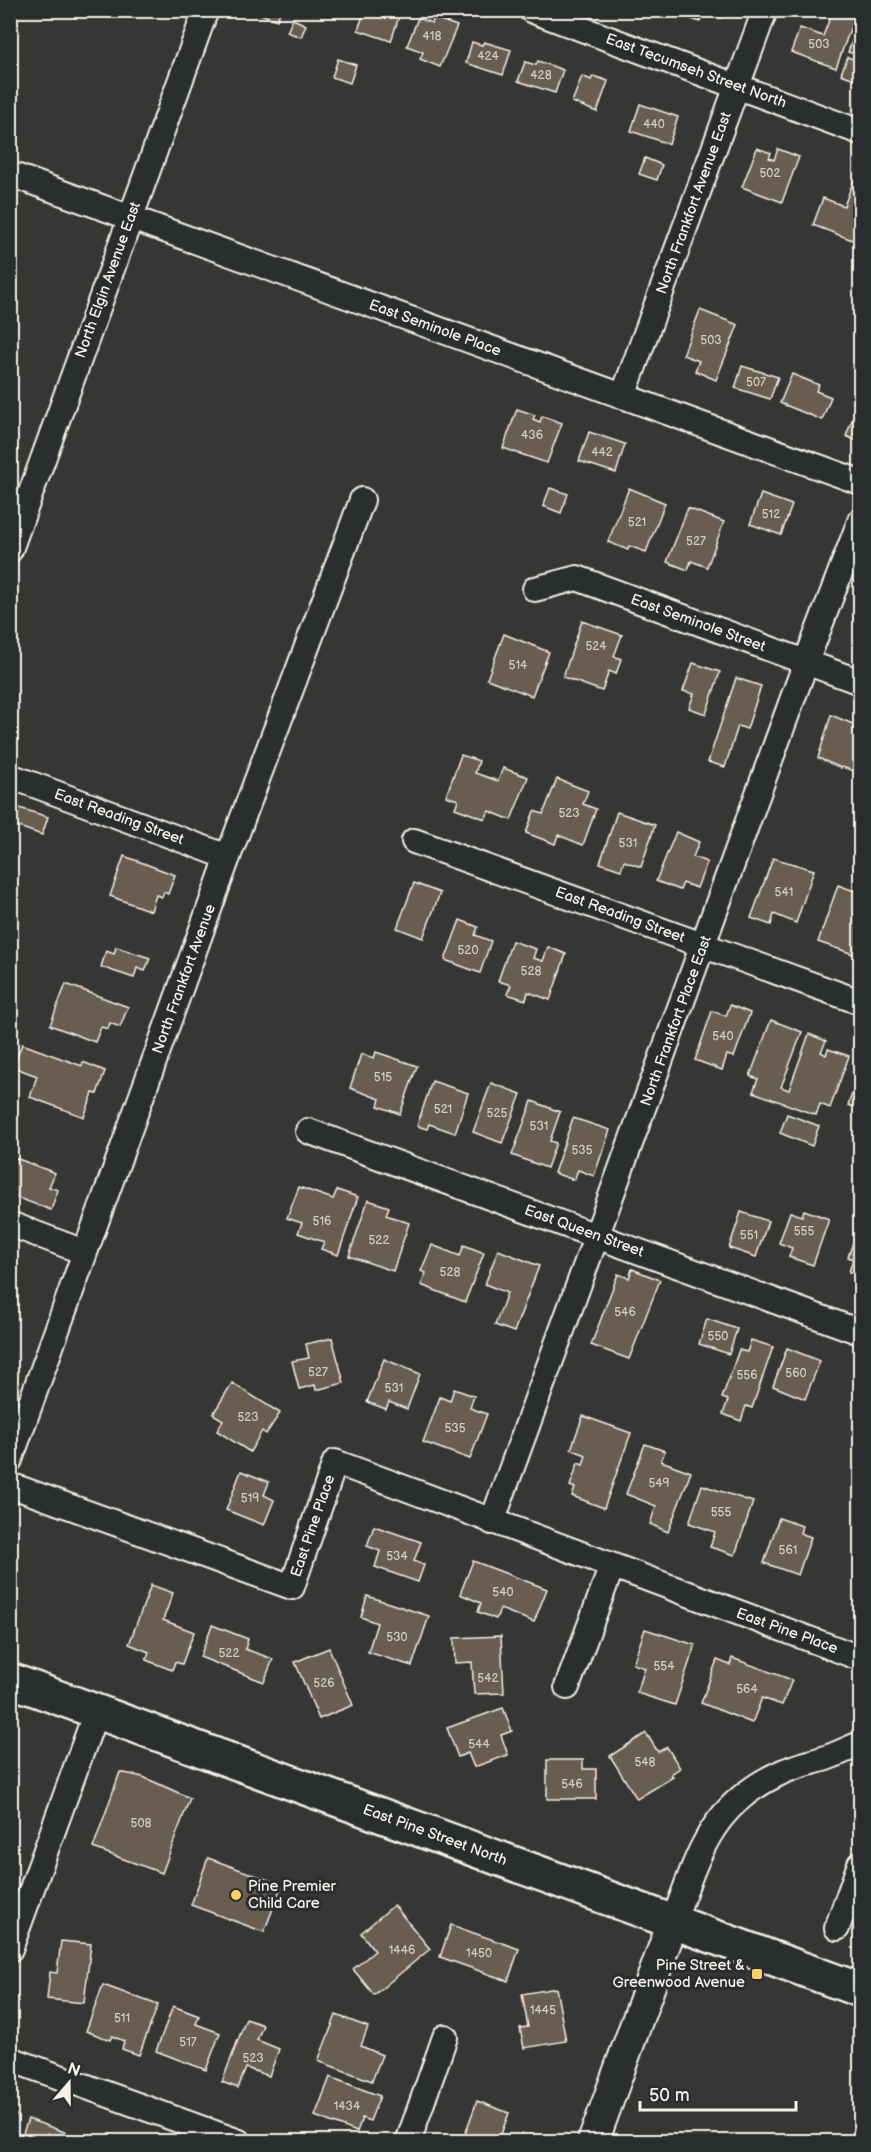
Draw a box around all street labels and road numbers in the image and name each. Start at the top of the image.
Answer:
street label: East Tecumseh Street North [603,29,789,113]
street label: North Frankfort Avenue East [652,109,736,297]
street label: North Elgin Avenue East [71,199,145,361]
street label: East Seminole Place [366,295,504,361]
street label: East Seminole Street [628,590,768,656]
street label: East Reading Street [52,785,187,849]
street label: East Reading Street [553,883,688,947]
street label: North Frankfort Avenue [148,901,220,1056]
street label: North Frankfort Place East [636,933,716,1109]
street label: East Queen Street [522,1201,647,1262]
street label: East Pine Place [287,1472,339,1580]
street label: East Pine Place [734,1604,841,1658]
street label: East Pine Street North [360,1800,510,1870]

